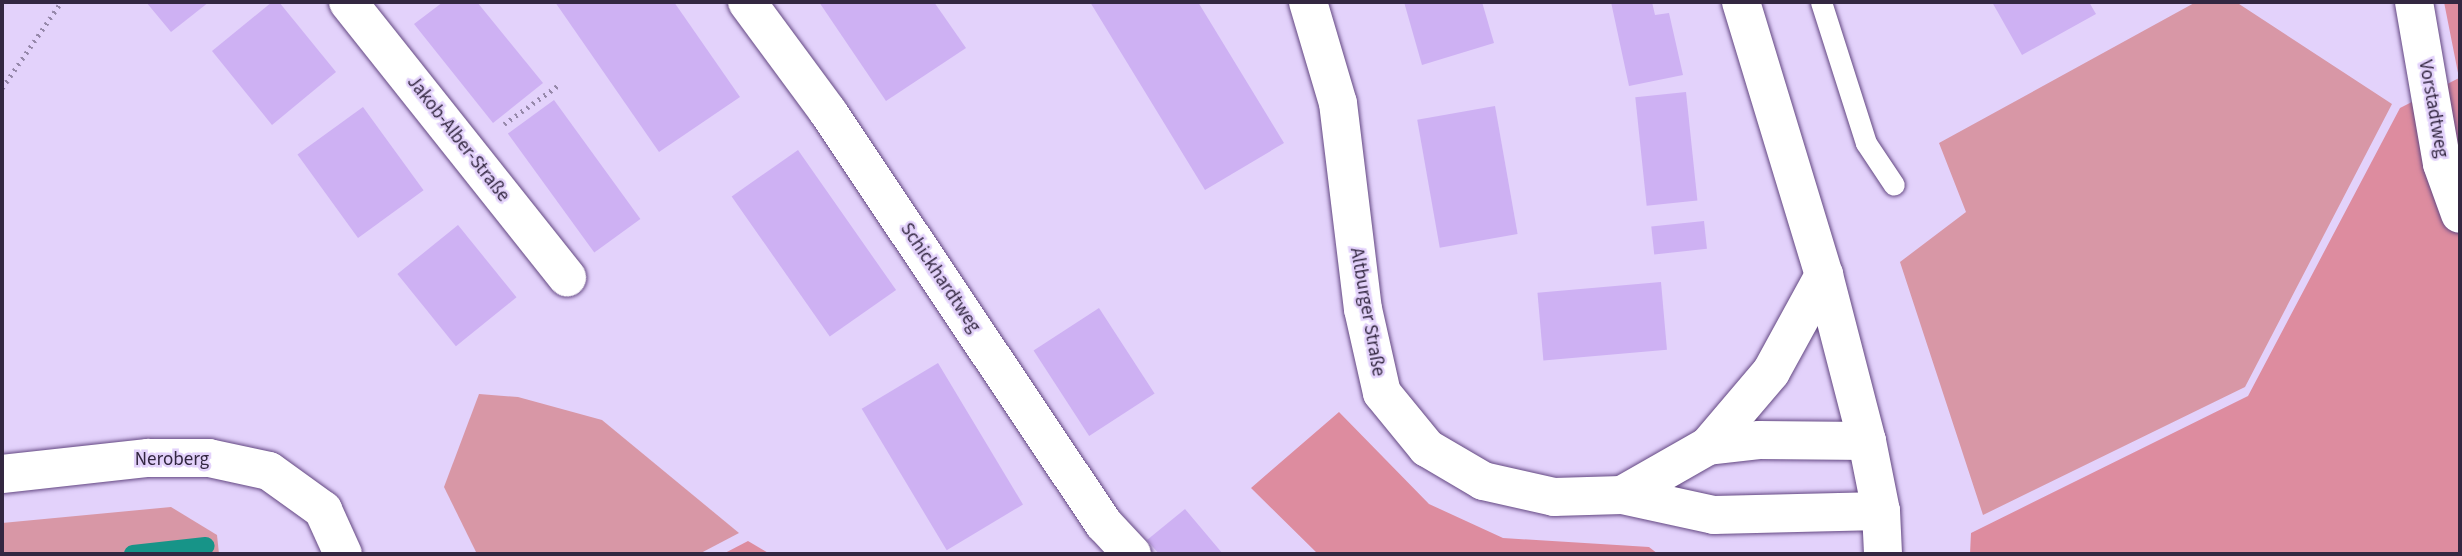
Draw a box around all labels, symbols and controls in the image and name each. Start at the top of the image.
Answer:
street label: Vorstadtweg [2413,58,2453,160]
street label: Jakob-Alber-Straße [402,71,514,207]
street label: Schickhardtweg [895,219,985,337]
street label: Altburger Straße [1344,246,1390,378]
street label: Neroberg [135,449,209,471]

